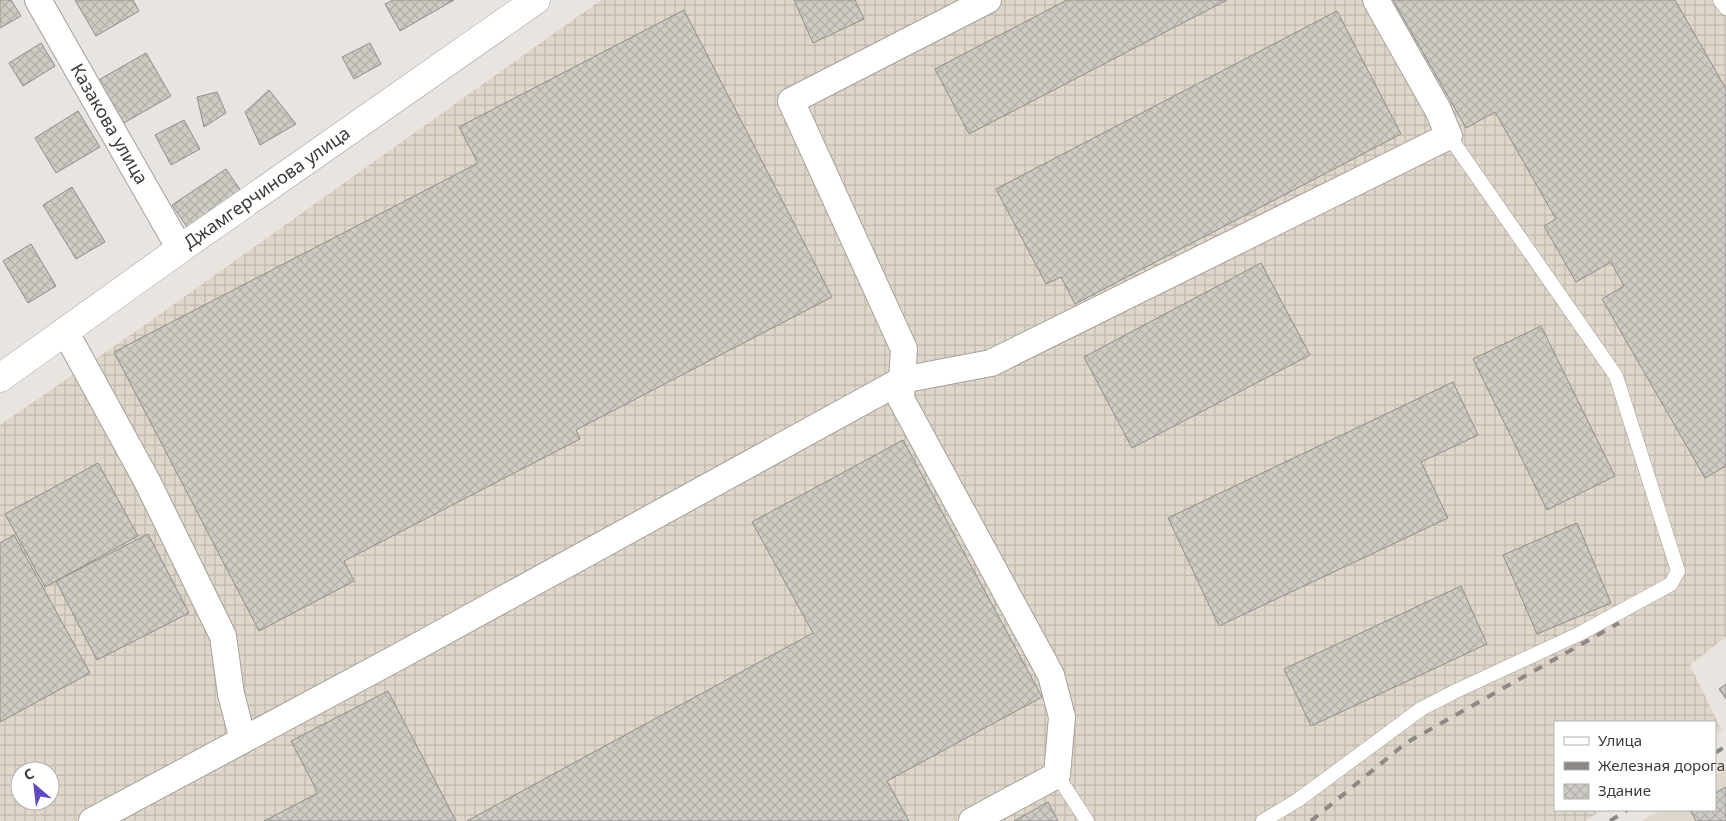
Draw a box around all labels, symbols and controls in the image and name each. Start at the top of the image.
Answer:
street label: Казакова улица [66,59,154,188]
street label: Джамгерчинова улица [178,121,354,254]
legend [1554,721,1716,811]
text: Улица [1598,730,1642,750]
text: Железная дорога [1598,755,1725,775]
north arrow [10,761,60,811]
text: С [20,764,37,785]
text: Здание [1598,780,1651,800]

